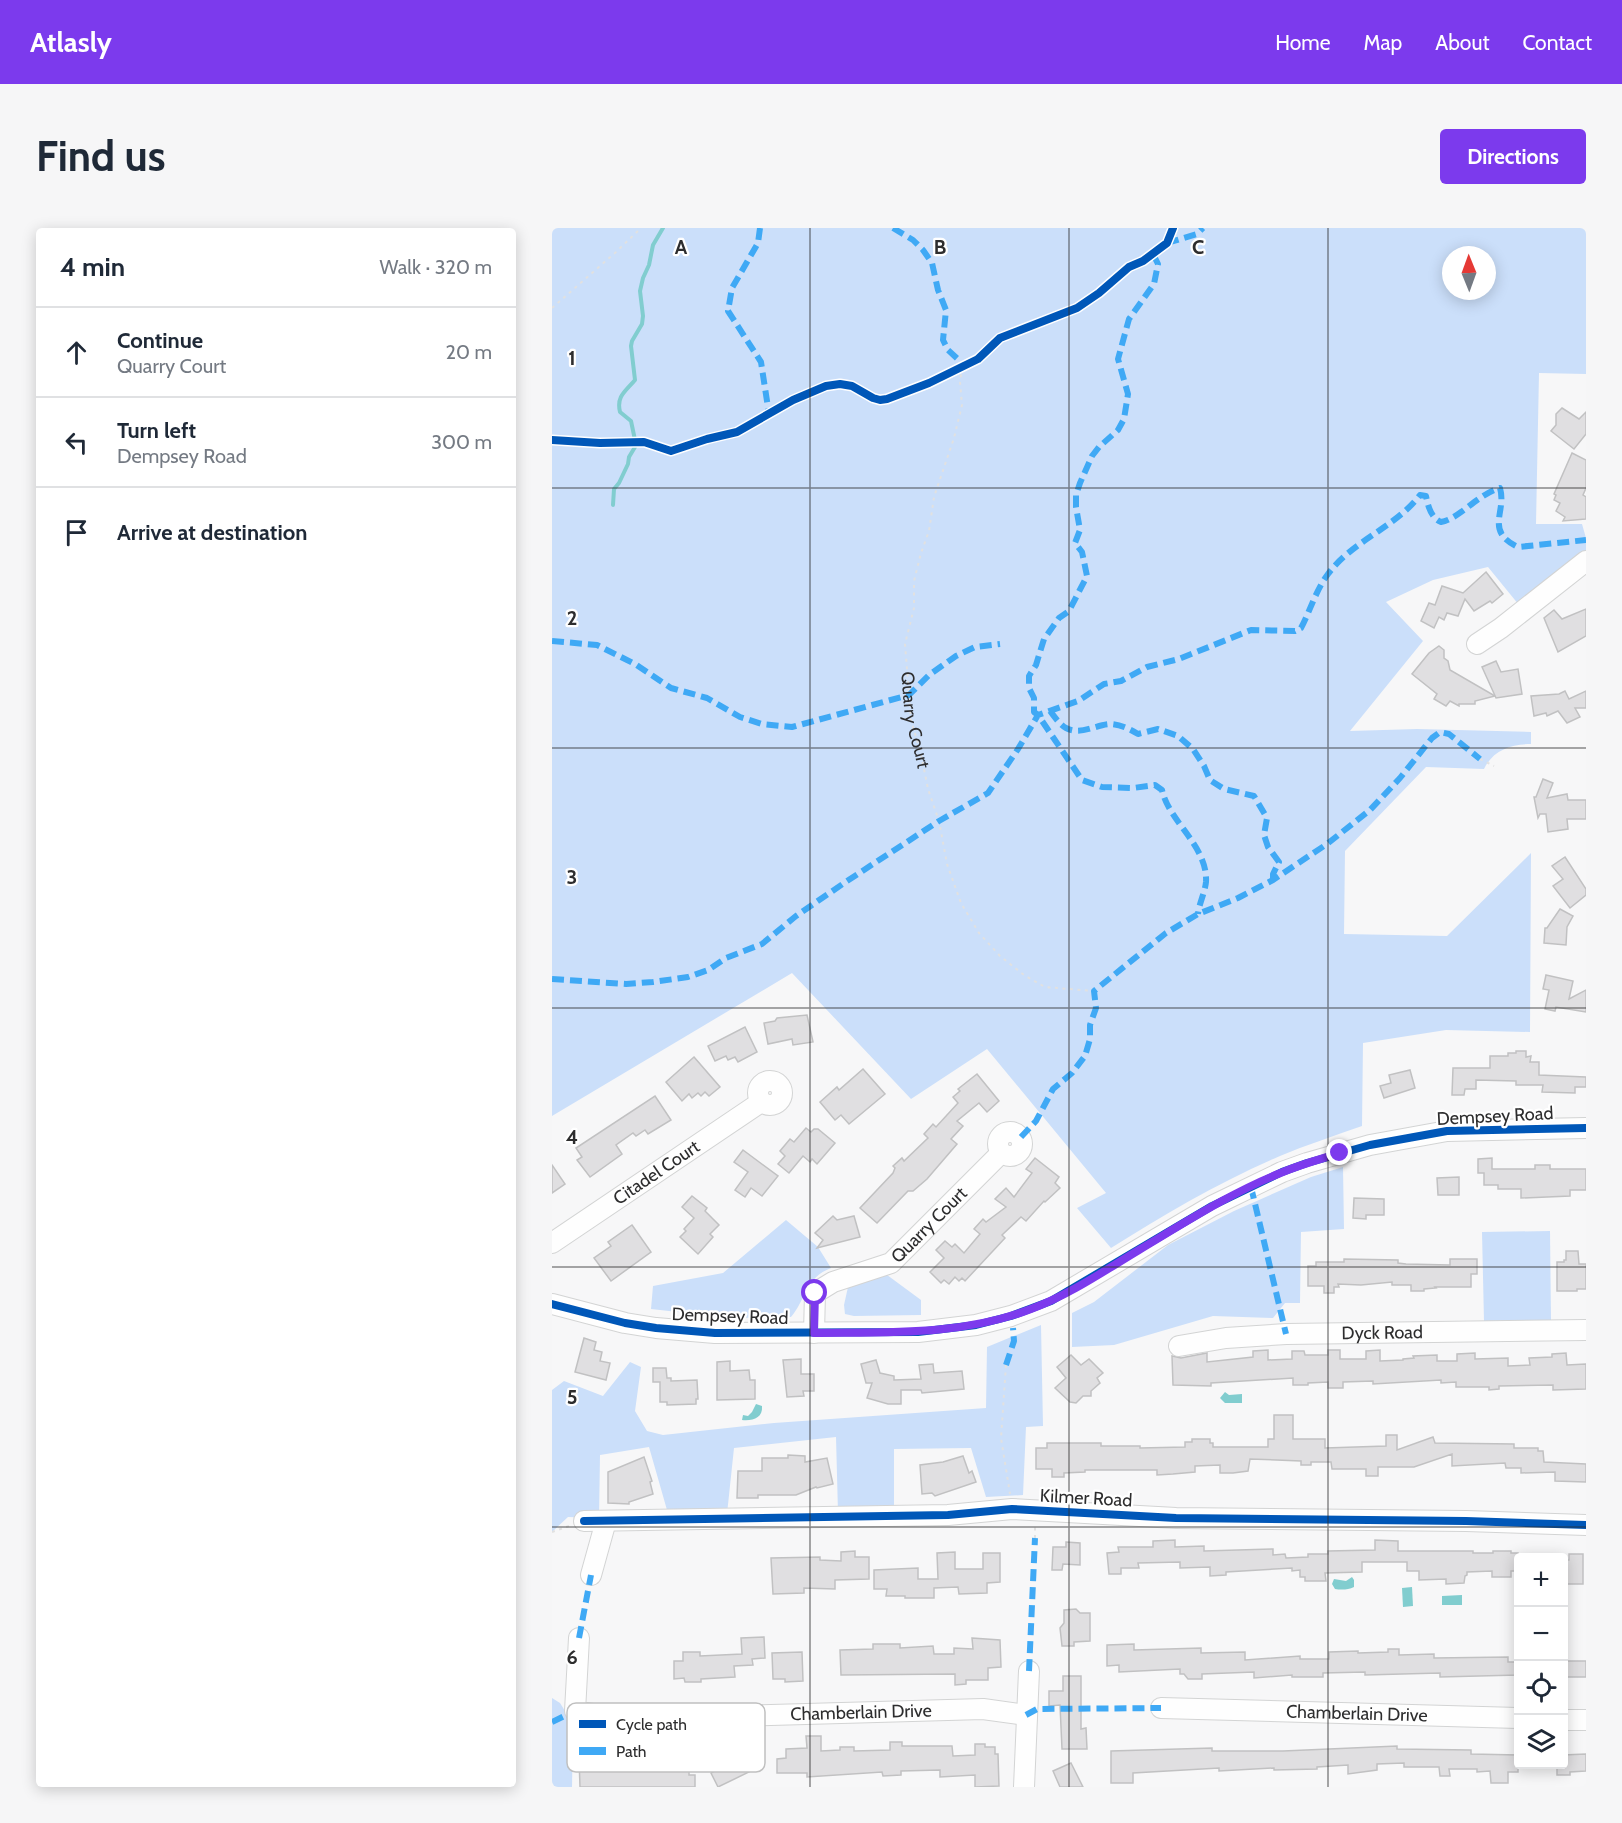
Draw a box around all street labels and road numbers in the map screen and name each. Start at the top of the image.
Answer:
street label: Quarry Court [896,671,935,770]
street label: Dempsey Road [1436,1102,1554,1130]
street label: Citadel Court [609,1136,704,1210]
street label: Quarry Court [887,1182,972,1267]
street label: Dempsey Road [671,1303,789,1329]
street label: Dyck Road [1341,1321,1423,1344]
street label: Kilmer Road [1039,1485,1133,1511]
street label: Chamberlain Drive [790,1699,932,1725]
street label: Chamberlain Drive [1286,1701,1428,1726]

